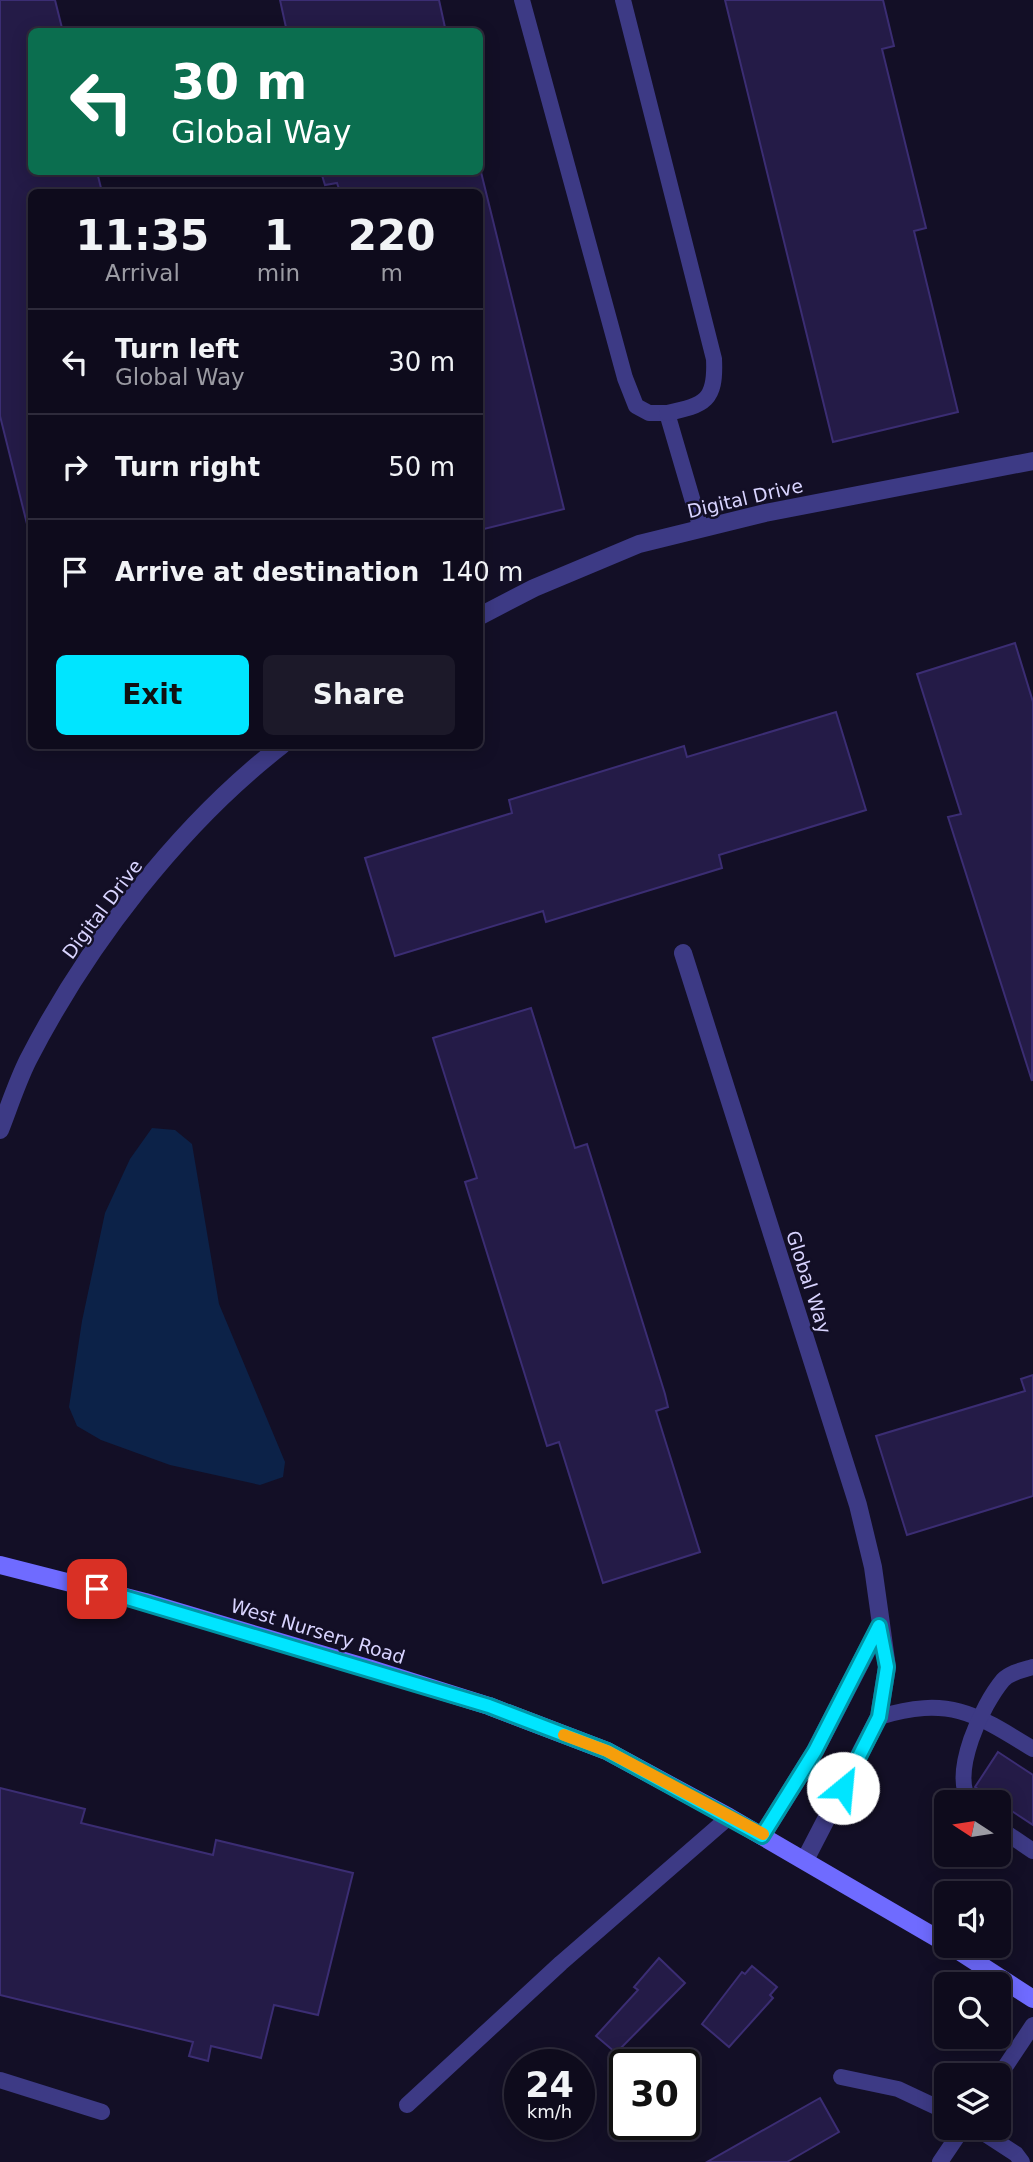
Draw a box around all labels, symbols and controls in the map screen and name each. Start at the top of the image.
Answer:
text: 30 m [171,54,307,111]
icon: left [56,56,147,147]
text: Global Way [171,113,351,151]
text: 11:35 [76,211,209,260]
text: 1 [264,211,293,260]
text: 220 [348,211,435,260]
text: Arrival [105,260,180,286]
text: min [257,260,300,286]
text: m [380,260,403,286]
text: Turn left [115,334,239,364]
icon: left [56,343,94,381]
text: 30 m [388,347,455,377]
text: Global Way [115,364,245,390]
icon: right [56,448,94,486]
text: Turn right [115,452,260,482]
text: 50 m [388,452,455,482]
street label: Digital Drive [685,474,805,522]
icon: arrive [56,553,94,591]
text: Arrive at destination [115,557,419,587]
text: 140 m [440,557,523,587]
button: Exit [56,655,249,735]
button: Share [263,655,455,735]
street label: Digital Drive [58,855,146,963]
street label: Global Way [782,1228,836,1336]
pin [67,1559,127,1619]
icon: arrive [78,1570,116,1608]
street label: West Nursery Road [228,1594,408,1668]
position arrow [806,1751,880,1825]
north arrow [934,1790,1012,1867]
map controls [934,1790,1011,2140]
button: sound [934,1881,1011,1958]
button: search [934,1972,1011,2049]
speed limit sign: 30 [609,2049,700,2140]
button: layers [934,2063,1011,2140]
text: 24 [525,2065,574,2105]
text: km/h [527,2101,572,2122]

